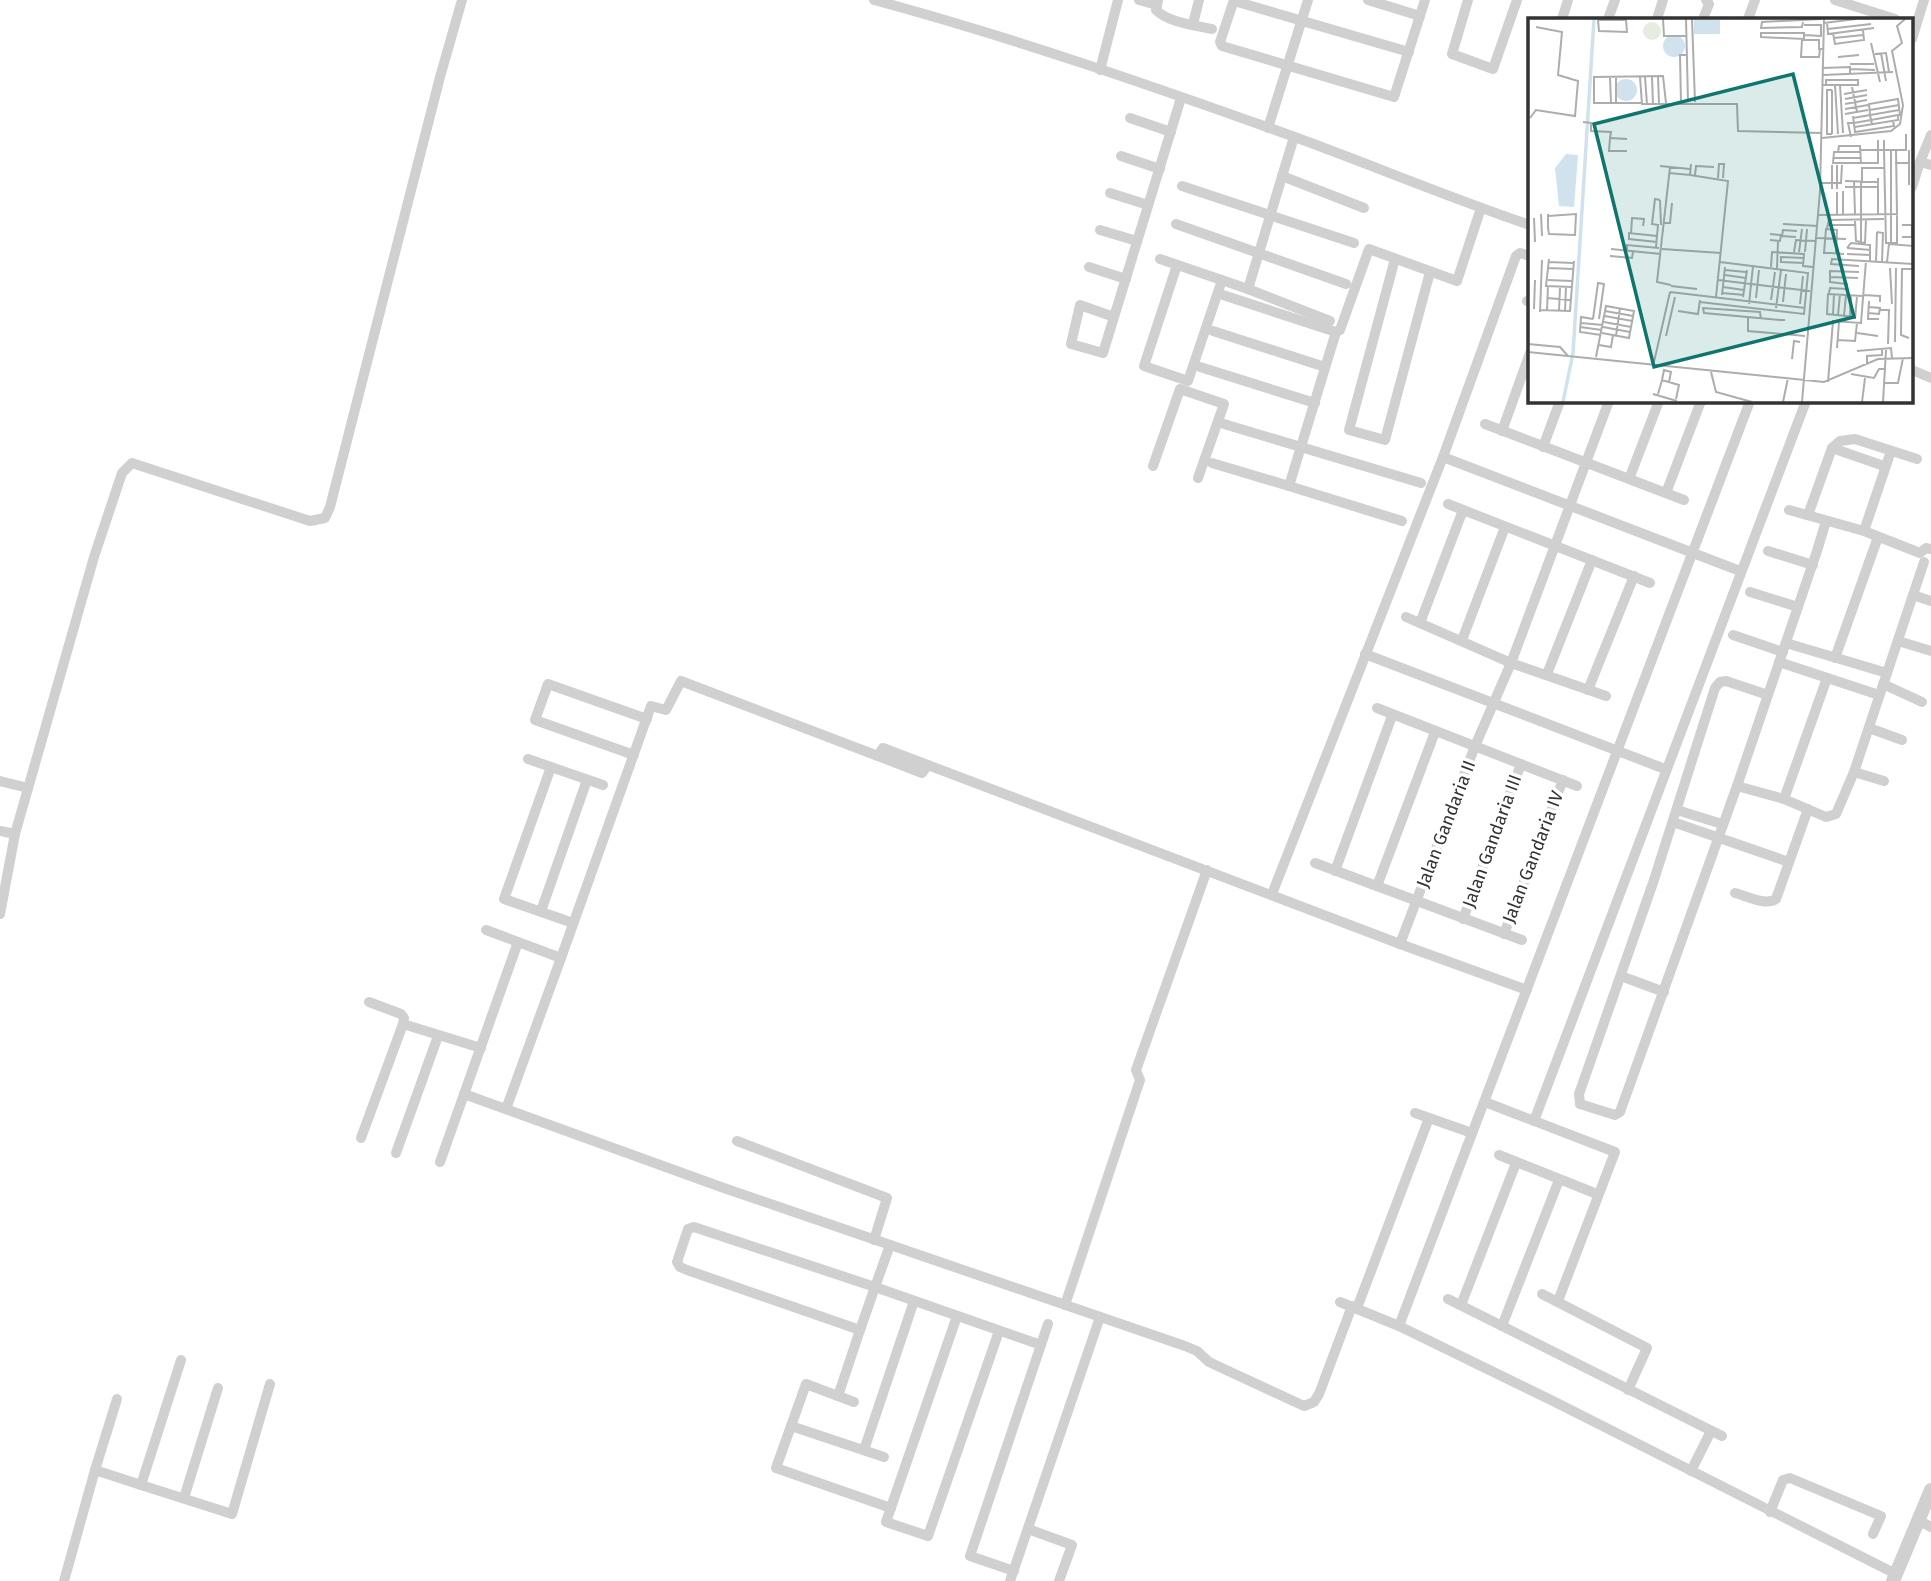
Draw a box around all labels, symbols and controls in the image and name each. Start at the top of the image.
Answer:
inset map [1528,18,1913,402]
street label: Jalan Gandaria II [1412,757,1480,891]
street label: Jalan Gandaria III [1458,771,1526,911]
street label: Jalan Gandaria IV [1498,788,1568,926]

